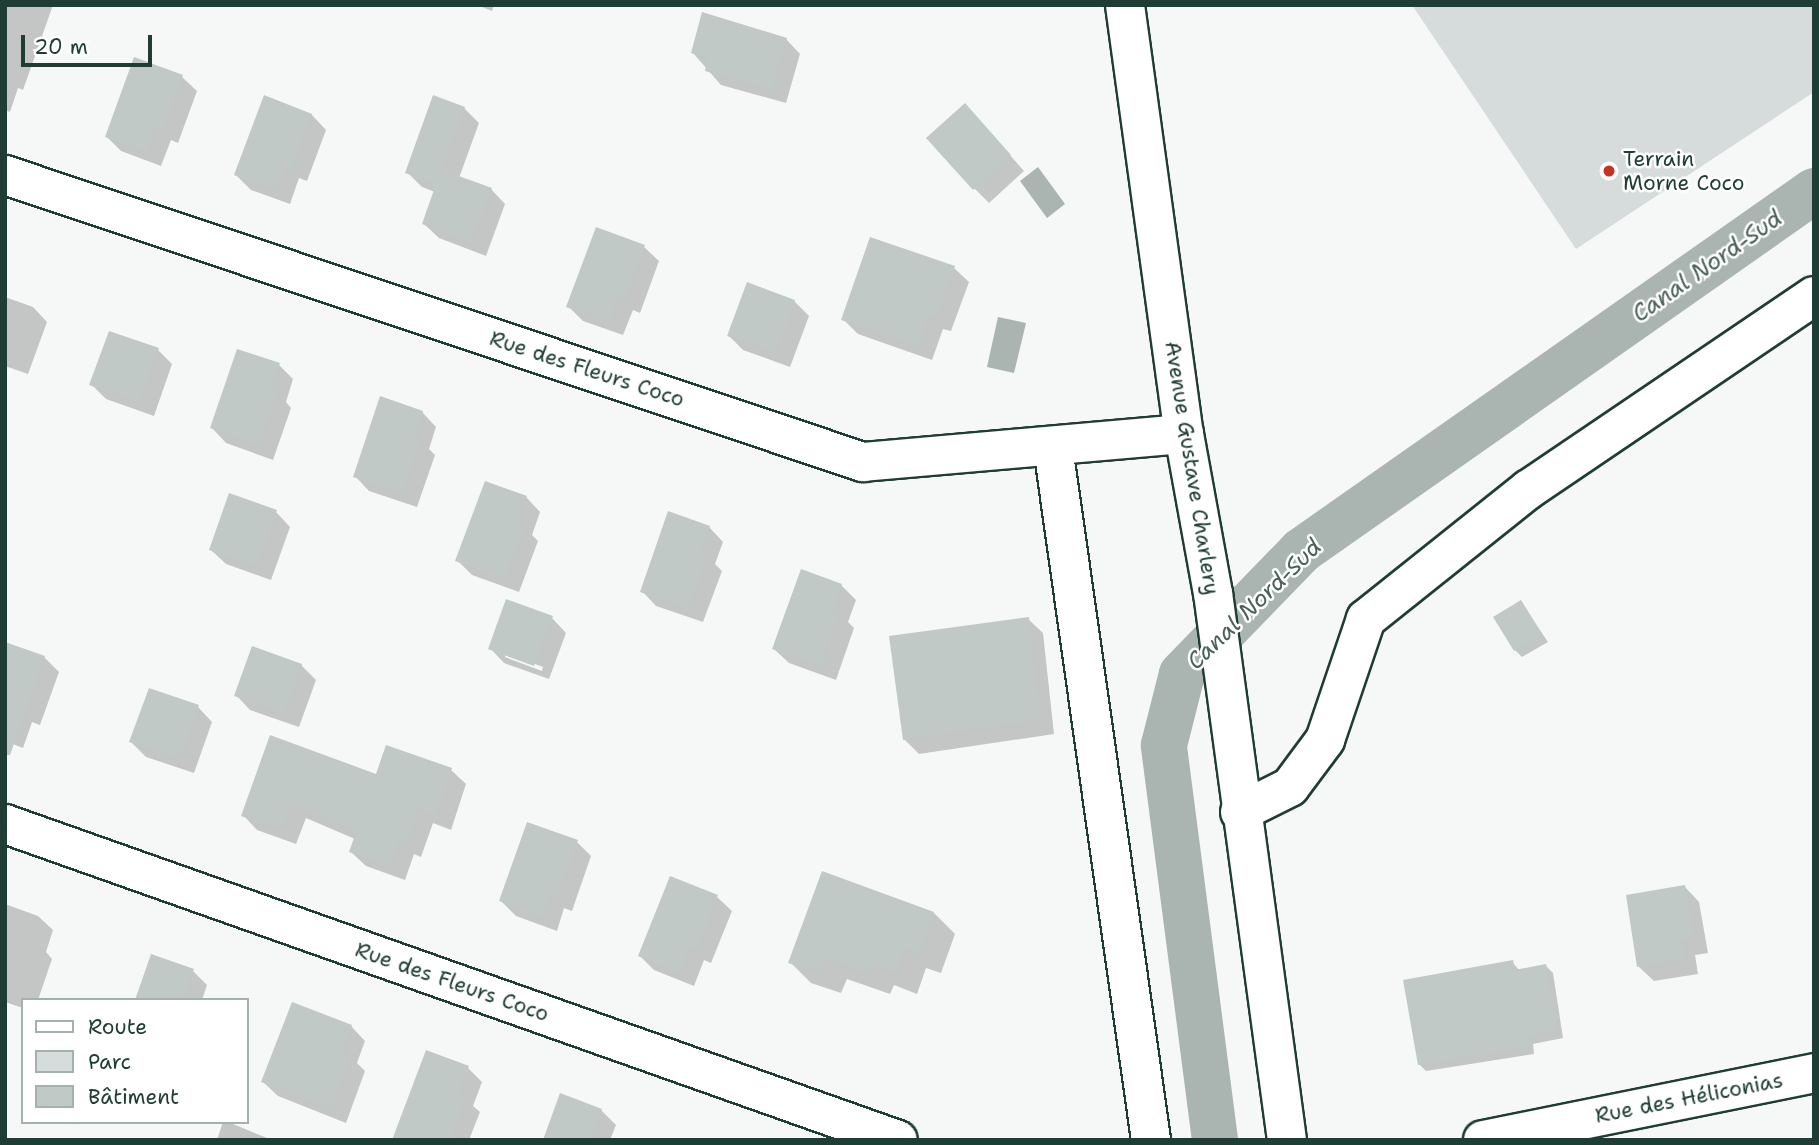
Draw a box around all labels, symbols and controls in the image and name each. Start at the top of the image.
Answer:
scale bar [24,21,156,65]
text: 20 m [34,33,88,61]
place label: Terrain Morne Coco [1623,146,1744,196]
marker: Terrain Morne Coco [1601,163,1617,179]
water label: Canal Nord-Sud [1627,204,1787,328]
street label: Rue des Fleurs Coco [487,326,687,412]
street label: Avenue Gustave Charlery [1159,339,1225,597]
water label: Canal Nord-Sud [1181,533,1327,675]
street label: Rue des Fleurs Coco [352,937,552,1027]
legend [21,998,248,1124]
text: Route [88,1013,147,1041]
text: Parc [88,1048,131,1076]
street label: Rue des Héliconias [1593,1067,1785,1129]
text: Bâtiment [88,1083,179,1111]

